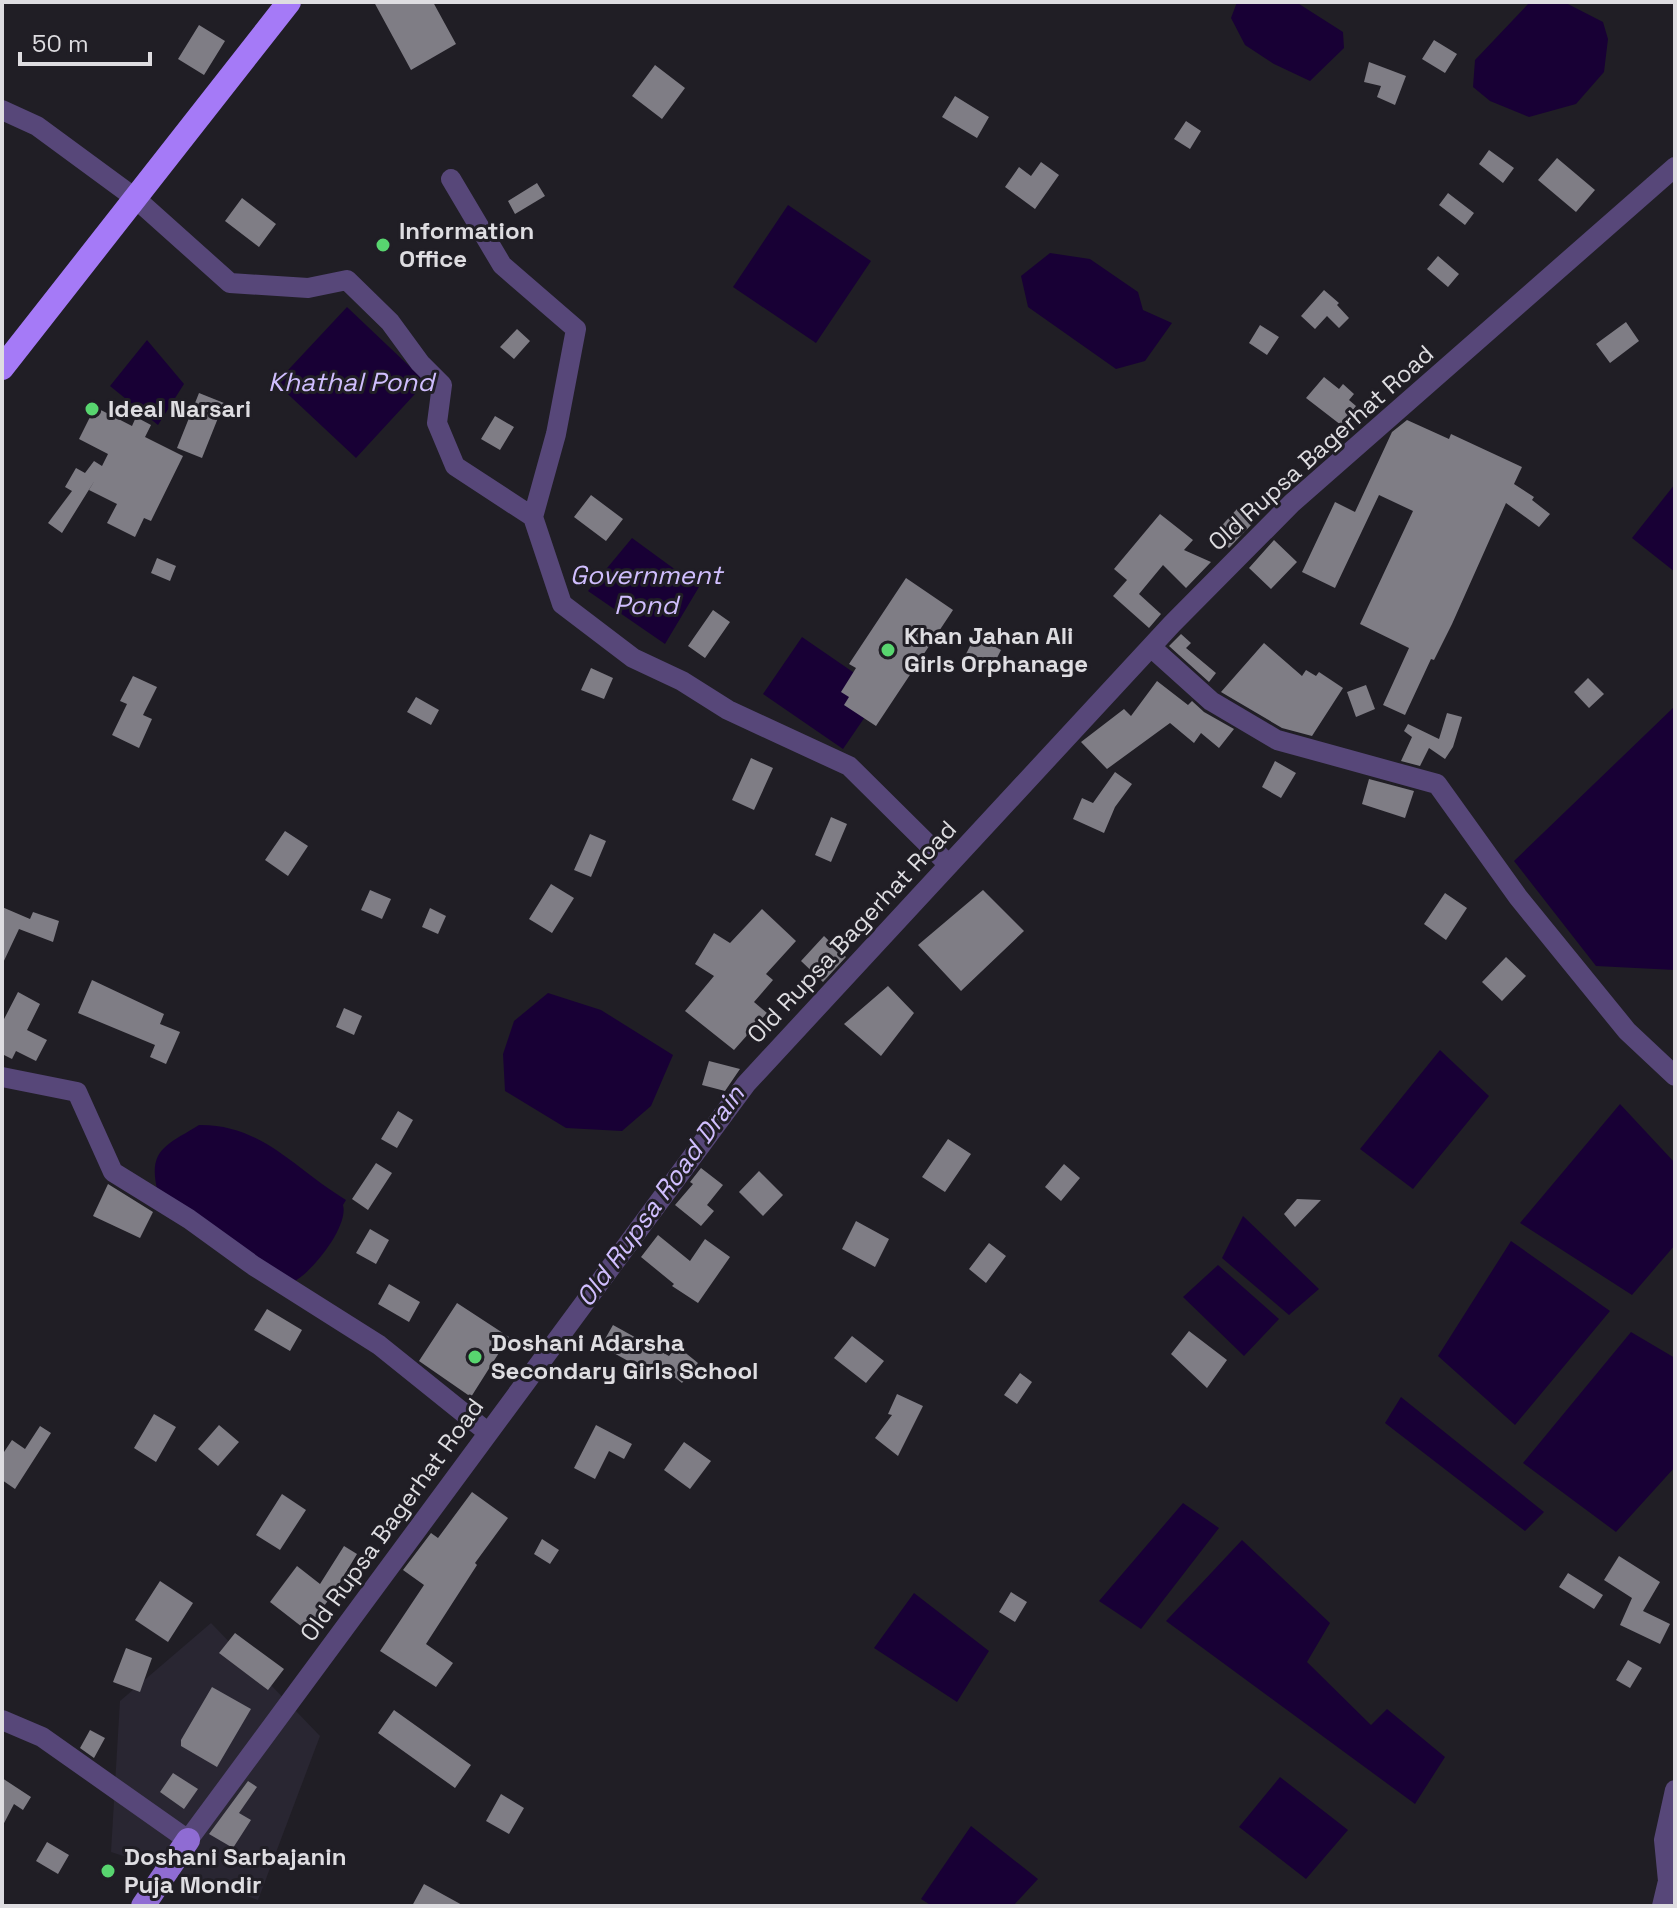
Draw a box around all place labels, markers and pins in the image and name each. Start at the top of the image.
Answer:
place label: Information Office [399,215,534,274]
marker: Information Office [374,236,392,254]
place label: Ideal Narsari [108,393,251,424]
marker: Ideal Narsari [83,400,101,418]
place label: Khan Jahan Ali Girls Orphanage [904,620,1088,679]
marker: Khan Jahan Ali Girls Orphanage [879,641,897,659]
place label: Doshani Adarsha Secondary Girls School [491,1327,758,1386]
marker: Doshani Adarsha Secondary Girls School [466,1348,484,1366]
place label: Doshani Sarbajanin Puja Mondir [124,1841,347,1900]
marker: Doshani Sarbajanin Puja Mondir [99,1862,117,1880]

